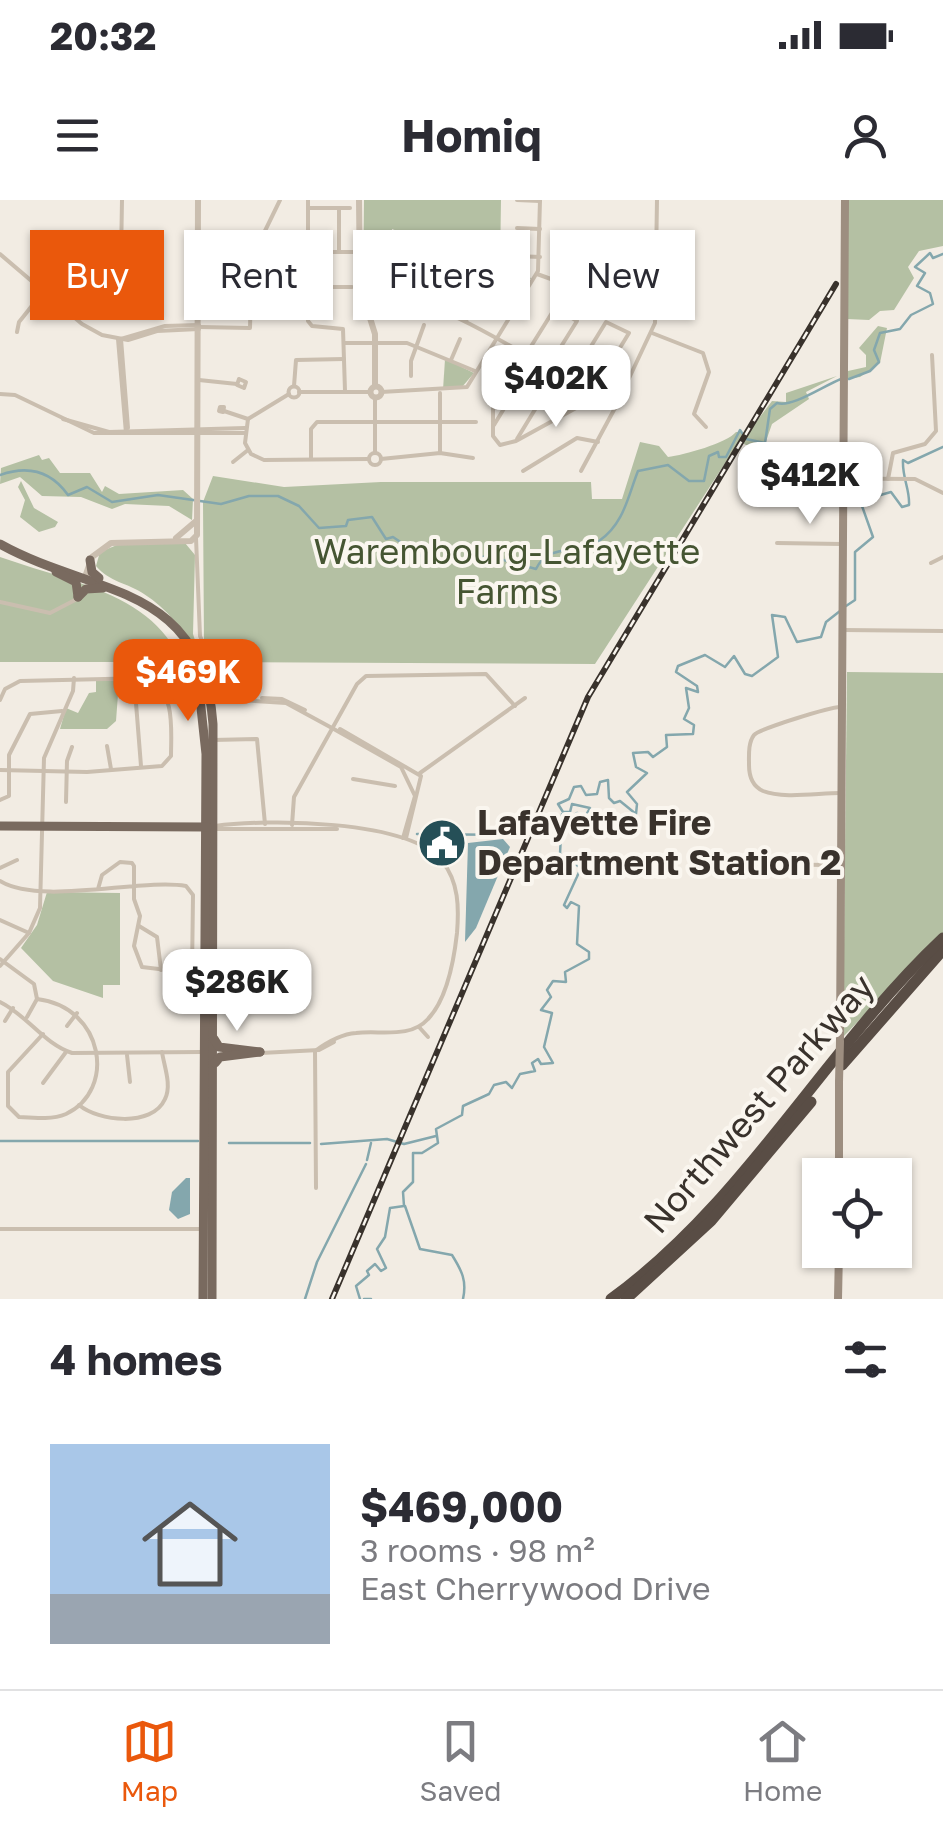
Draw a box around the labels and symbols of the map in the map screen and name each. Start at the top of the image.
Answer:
pin: $402K [486,345,626,430]
pin: $412K [740,442,880,527]
park label: Warembourg-Lafayette Farms [314,530,700,612]
pin: $469K [118,639,258,724]
place label: Lafayette Fire Department Station 2 [477,801,841,883]
public building icon: Lafayette Fire Department Station 2 [416,817,468,869]
pin: $286K [167,949,307,1034]
street label: Northwest Parkway [634,965,882,1241]

